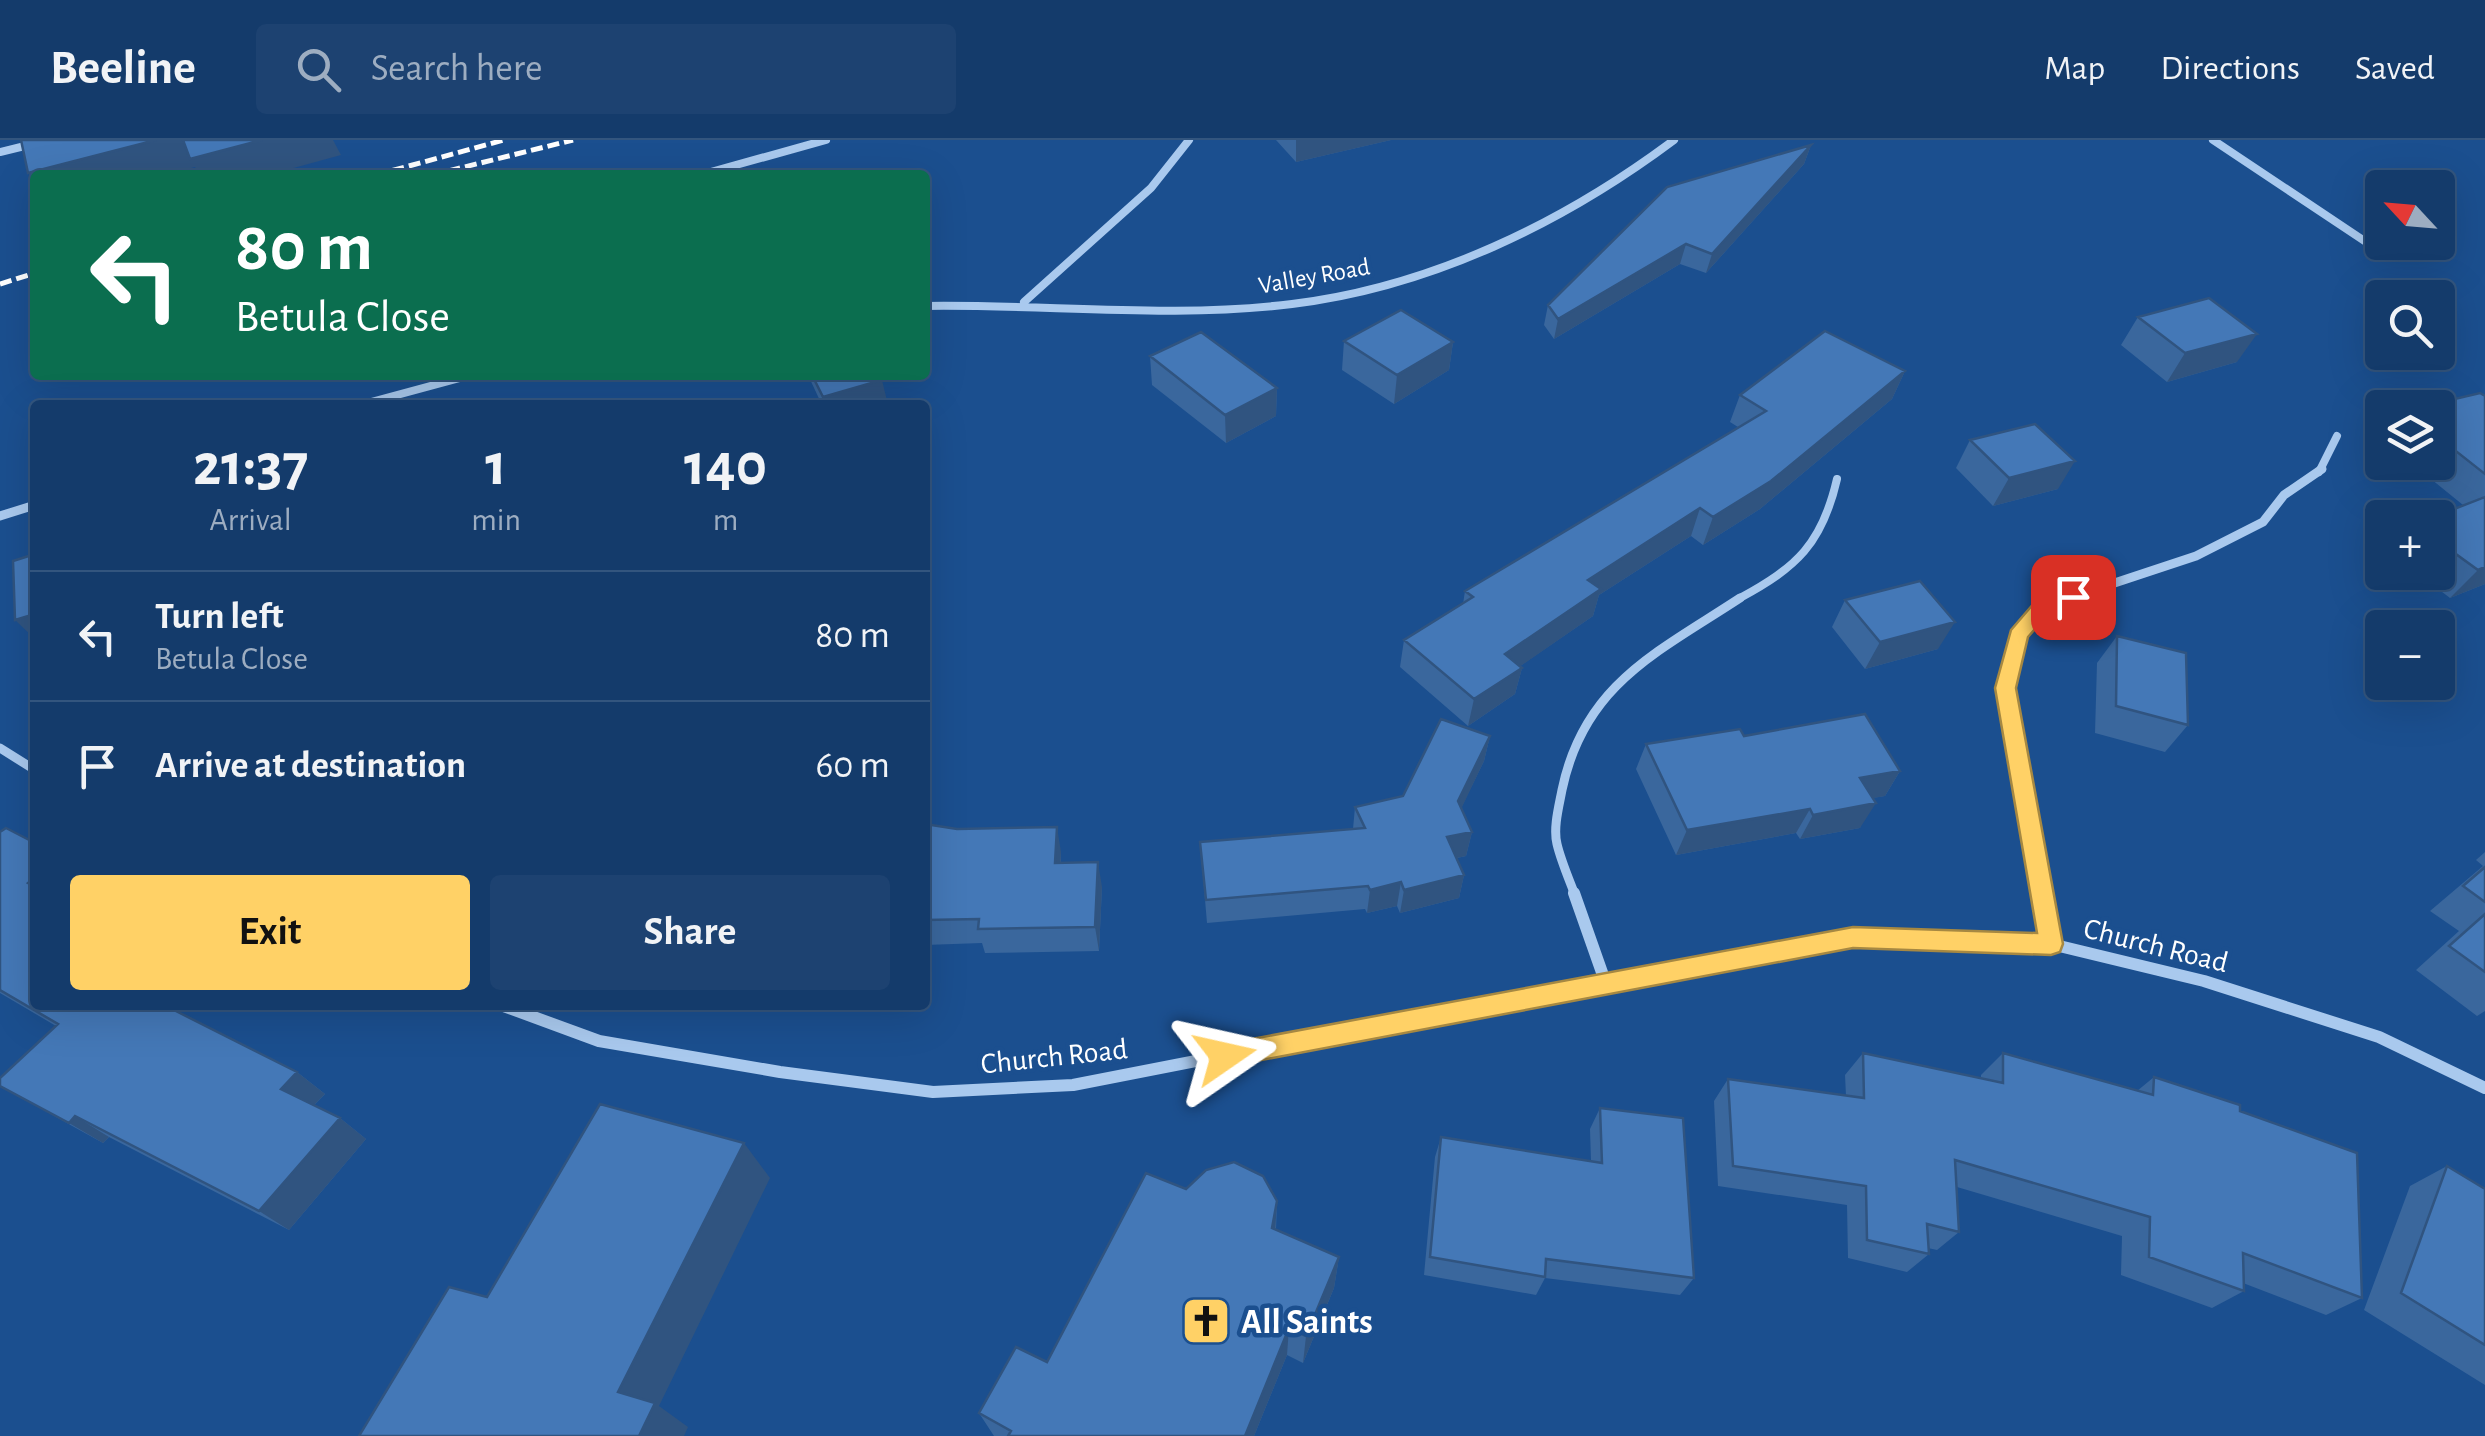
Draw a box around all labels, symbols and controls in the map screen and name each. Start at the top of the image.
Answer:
search box [256,24,956,114]
icon: search [291,42,346,97]
text: Beeline [50,45,196,93]
text: Search here [371,50,543,88]
text: Map [2044,51,2105,86]
text: Directions [2160,51,2300,86]
text: Saved [2355,51,2435,86]
north arrow [2365,170,2455,260]
map controls [2365,170,2455,700]
icon: left [70,210,200,340]
text: 80 m [235,213,373,283]
street label: Valley Road [1257,254,1372,299]
button: search [2365,280,2455,370]
text: Betula Close [235,295,450,340]
button: layers [2365,390,2455,480]
text: 21:37 [193,436,308,496]
text: 1 [485,436,507,496]
text: 140 [684,436,767,496]
button: + [2365,500,2455,590]
text: Arrival [209,504,292,536]
text: min [471,504,521,536]
text: m [713,504,738,536]
pin [2031,555,2116,640]
icon: arrive [2046,570,2101,625]
text: Turn left [155,598,283,636]
icon: left [70,609,125,664]
button: − [2365,610,2455,700]
text: 80 m [815,617,890,655]
text: Betula Close [155,643,308,675]
icon: arrive [70,739,125,794]
text: Arrive at destination [155,747,466,785]
text: 60 m [815,747,890,785]
button: Exit [70,875,470,990]
button: Share [490,875,890,990]
street label: Church Road [2081,914,2231,978]
position arrow [1173,1004,1277,1108]
street label: Church Road [979,1034,1129,1080]
church icon: All Saints [1180,1295,1232,1347]
place label: All Saints [1241,1305,1373,1340]

